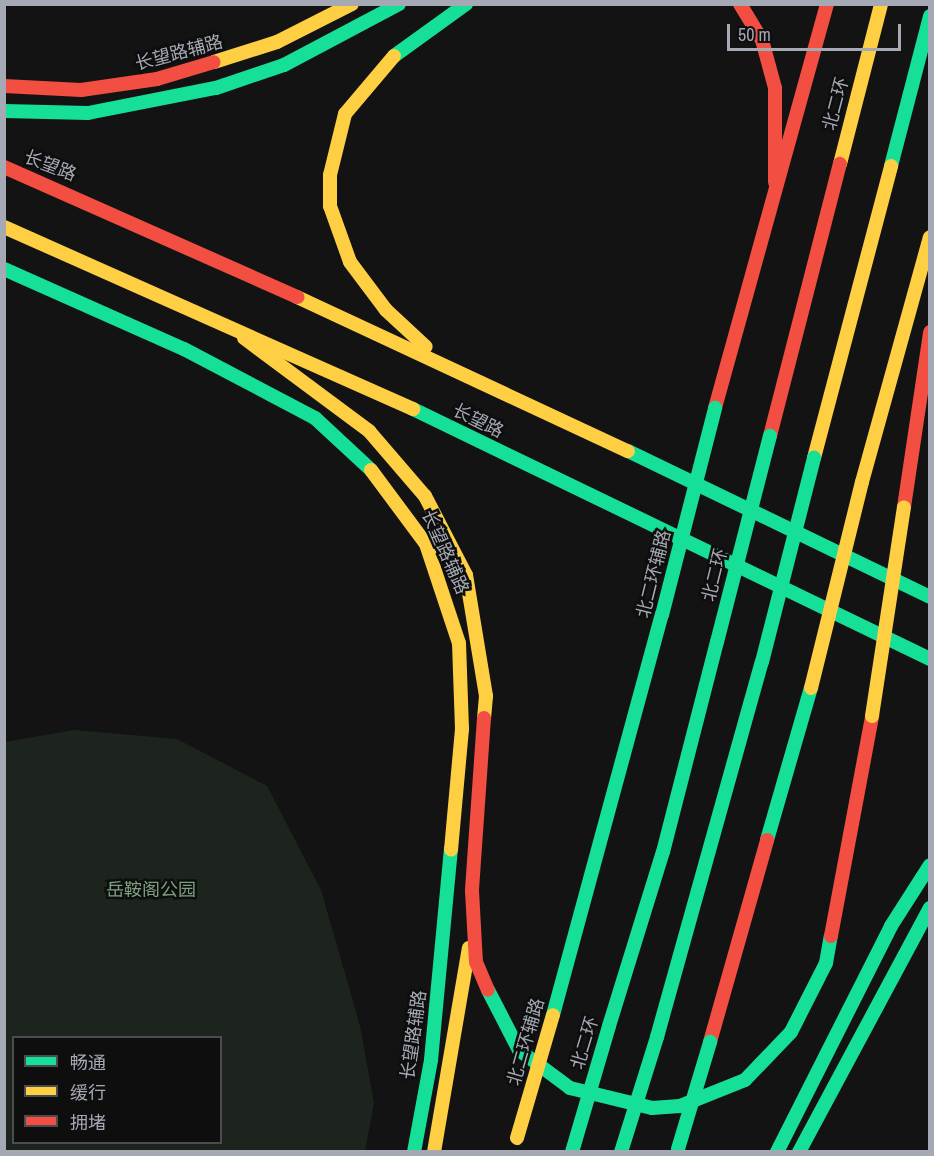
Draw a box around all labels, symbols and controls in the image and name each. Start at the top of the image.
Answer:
scale bar [730,12,904,50]
text: 50 m [738,22,771,47]
street label: 长望路辅路 [133,31,225,75]
street label: 北二环 [819,75,853,133]
street label: 长望路 [21,146,79,186]
street label: 长望路 [449,399,507,443]
street label: 长望路辅路 [417,506,473,598]
street label: 北二环辅路 [633,528,675,620]
street label: 北二环 [698,546,732,604]
park label: 岳鞍阁公园 [106,879,196,901]
street label: 长望路辅路 [397,989,431,1081]
street label: 北二环辅路 [503,996,549,1088]
street label: 北二环 [567,1014,603,1072]
legend [12,1036,222,1144]
text: 畅通 [70,1050,106,1075]
text: 缓行 [70,1080,106,1105]
text: 拥堵 [70,1110,106,1135]

